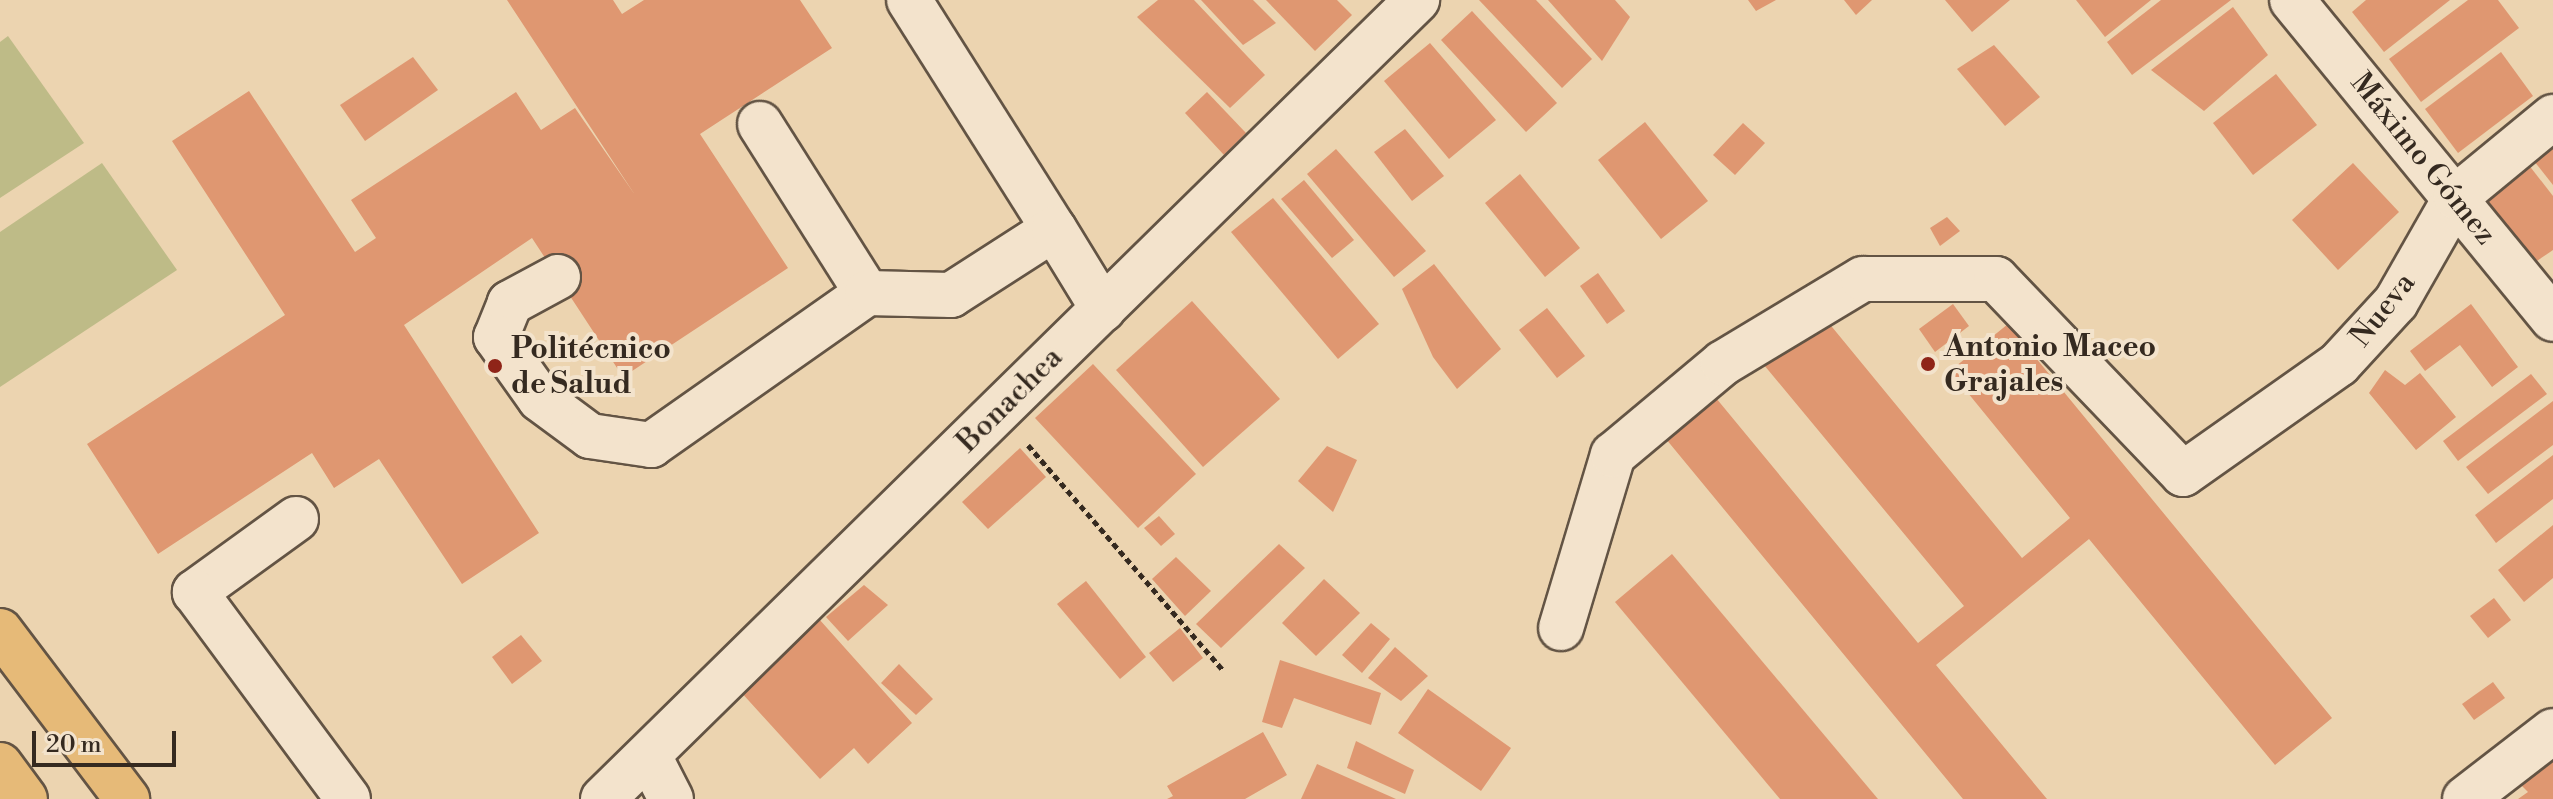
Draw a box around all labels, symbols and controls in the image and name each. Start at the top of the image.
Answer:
street label: Máximo Gómez [2343,66,2503,252]
street label: Nueva [2343,266,2423,354]
place label: Antonio Maceo Grajales [1944,329,2156,400]
place label: Politécnico de Salud [511,331,671,402]
street label: Bonachea [950,340,1070,460]
marker: Antonio Maceo Grajales [1919,355,1937,373]
marker: Politécnico de Salud [486,357,504,375]
scale bar [36,715,180,765]
text: 20 m [46,730,102,760]

